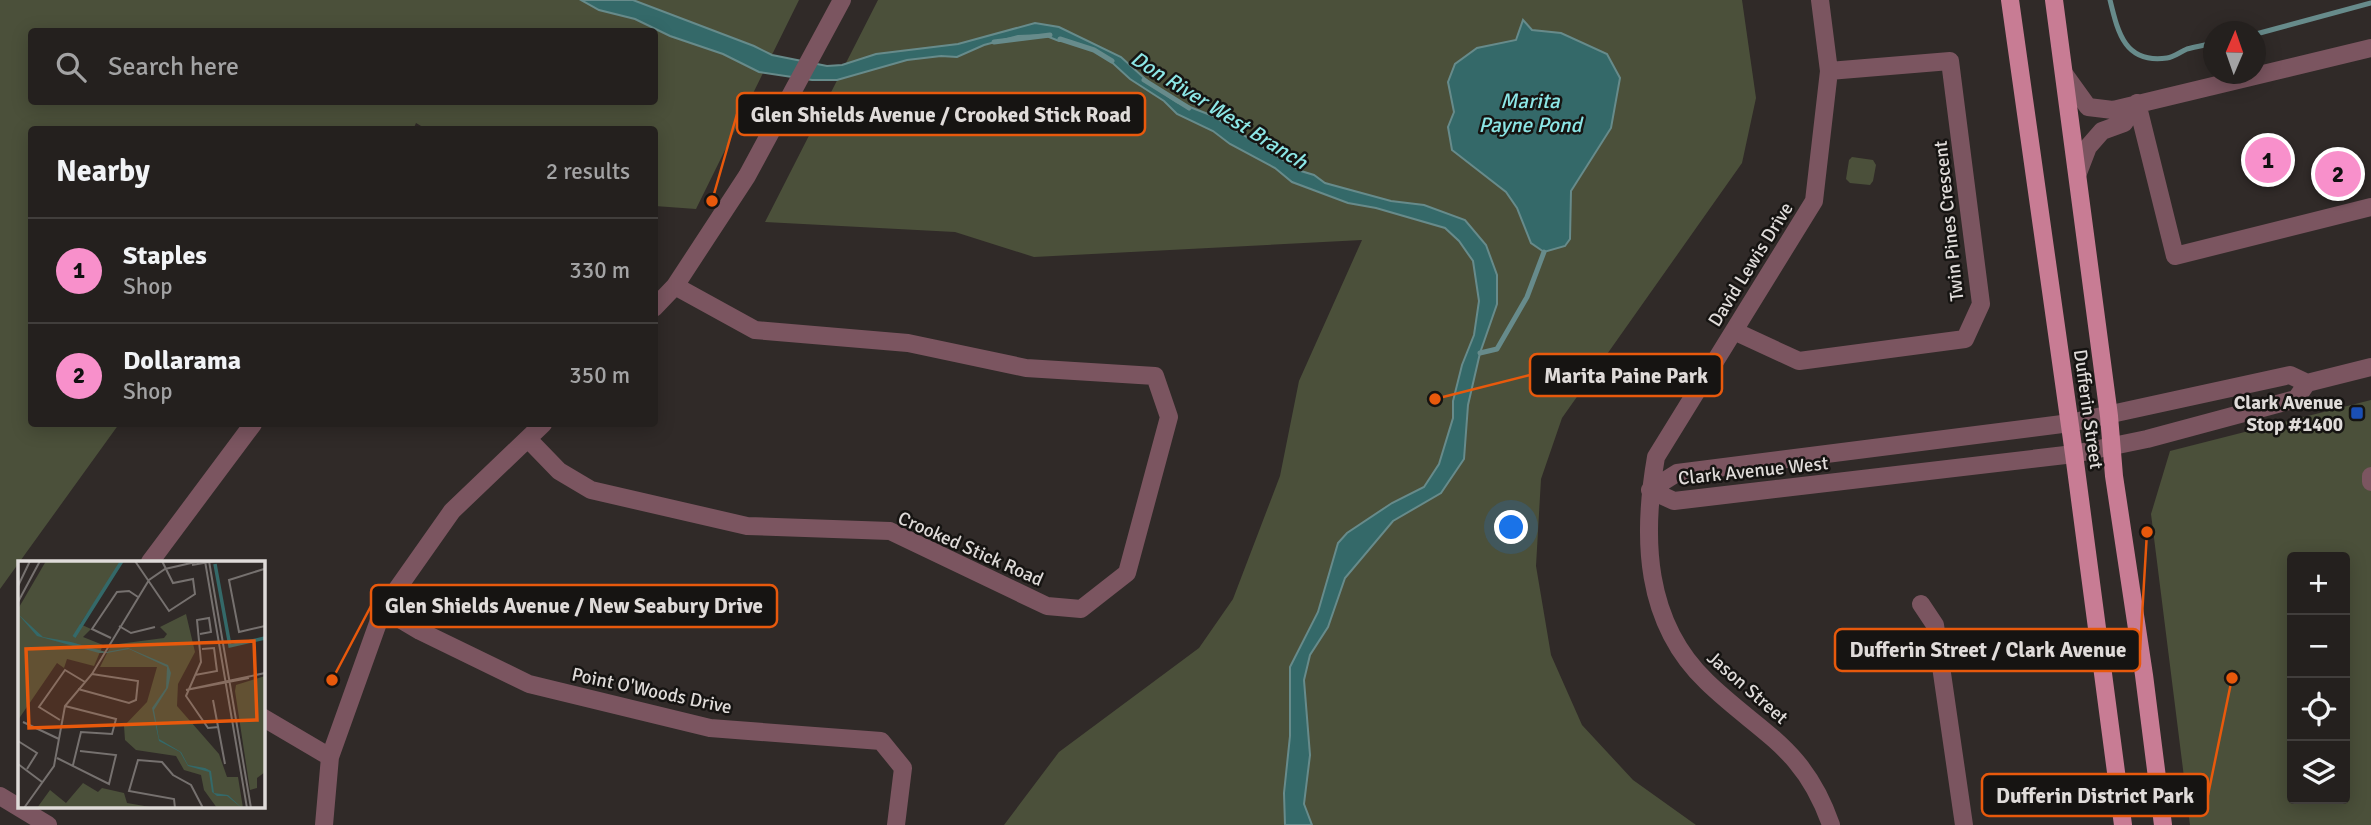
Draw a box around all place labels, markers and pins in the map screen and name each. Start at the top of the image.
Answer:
callout: Glen Shields Avenue / Crooked Stick Road [737,93,1145,135]
pin: 1 [2245,134,2291,186]
pin: 2 [2315,148,2361,200]
callout: Marita Paine Park [1530,354,1722,396]
place label: Clark Avenue Stop #1400 [2234,391,2343,437]
marker: Clark Avenue Stop #1400 [2349,405,2365,421]
callout: Glen Shields Avenue / New Seabury Drive [371,585,777,627]
callout: Dufferin Street / Clark Avenue [1835,629,2140,671]
callout: Dufferin District Park [1982,774,2208,816]

